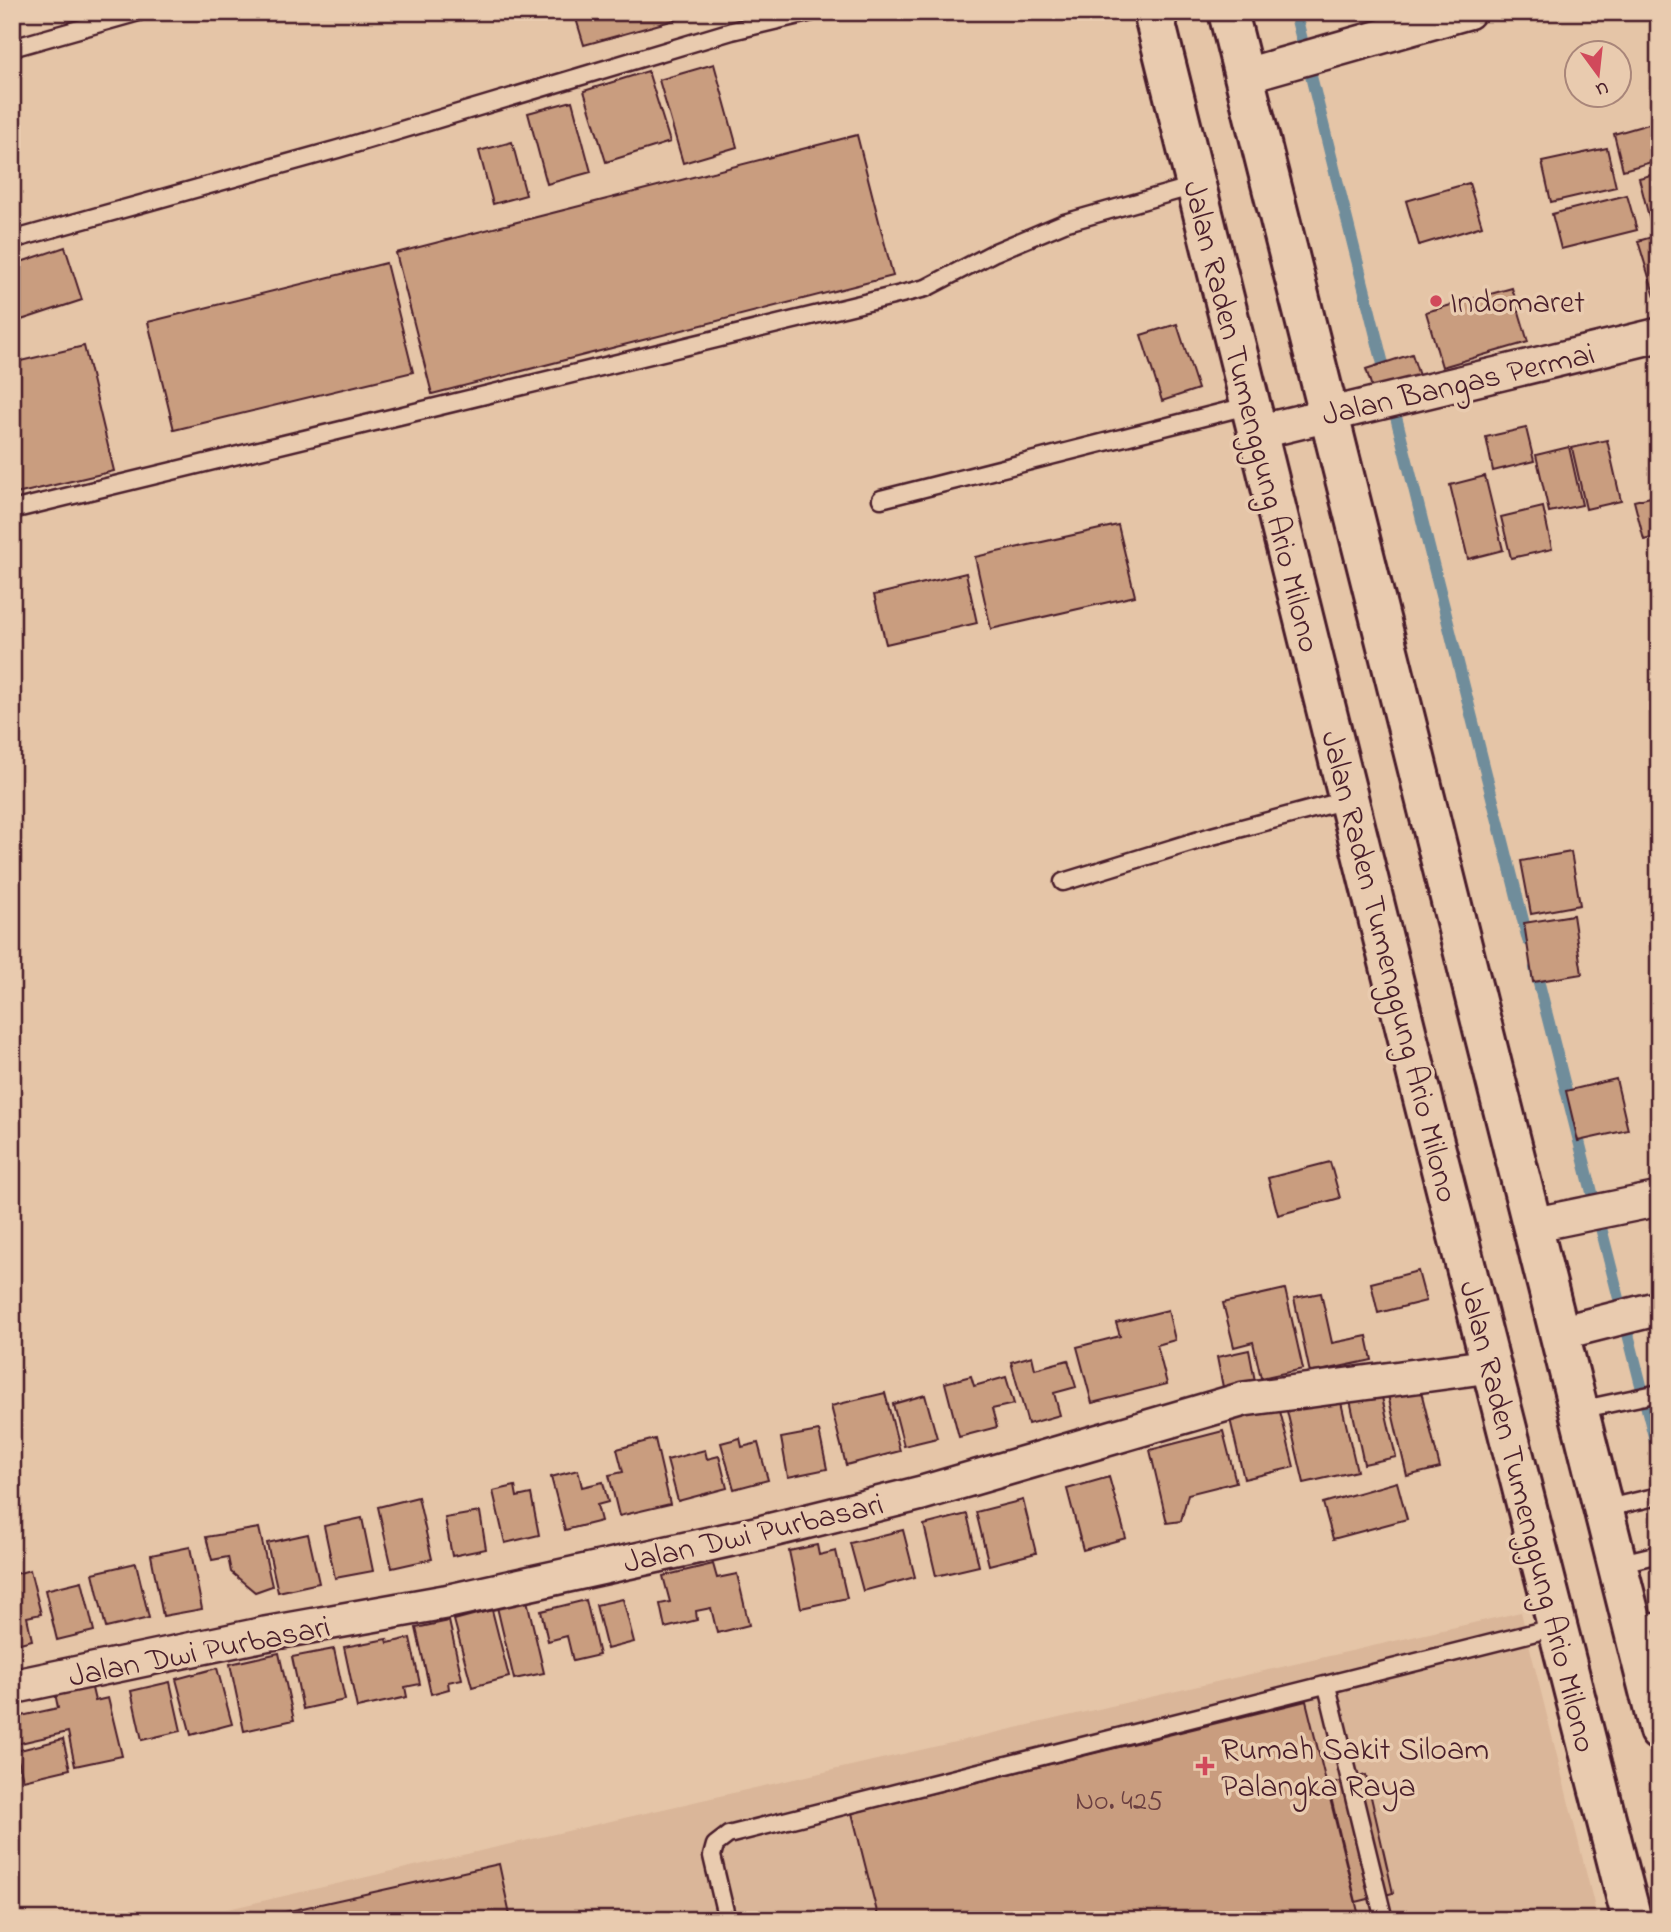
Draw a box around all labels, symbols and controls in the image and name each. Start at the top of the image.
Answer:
north arrow [1562,38,1632,108]
text: U [1592,73,1611,103]
street label: Jalan Raden Tumenggung Ario Milono [1168,176,1331,658]
place label: Indomaret [1450,281,1585,328]
marker: Indomaret [1428,293,1444,309]
street label: Jalan Bangas Permai [1318,332,1600,441]
street label: Jalan Raden Tumenggung Ario Milono [1306,726,1469,1208]
street label: Jalan Raden Tumenggung Ario Milono [1444,1276,1607,1758]
street label: Jalan Dwi Purbasari [619,1483,889,1588]
street label: Jalan Dwi Purbasari [65,1605,335,1702]
place label: Rumah Sakit Siloam Palangka Raya [1221,1728,1489,1812]
marker: Rumah Sakit Siloam Palangka Raya [1195,1756,1215,1776]
house number: No. 425 [1075,1782,1163,1823]

